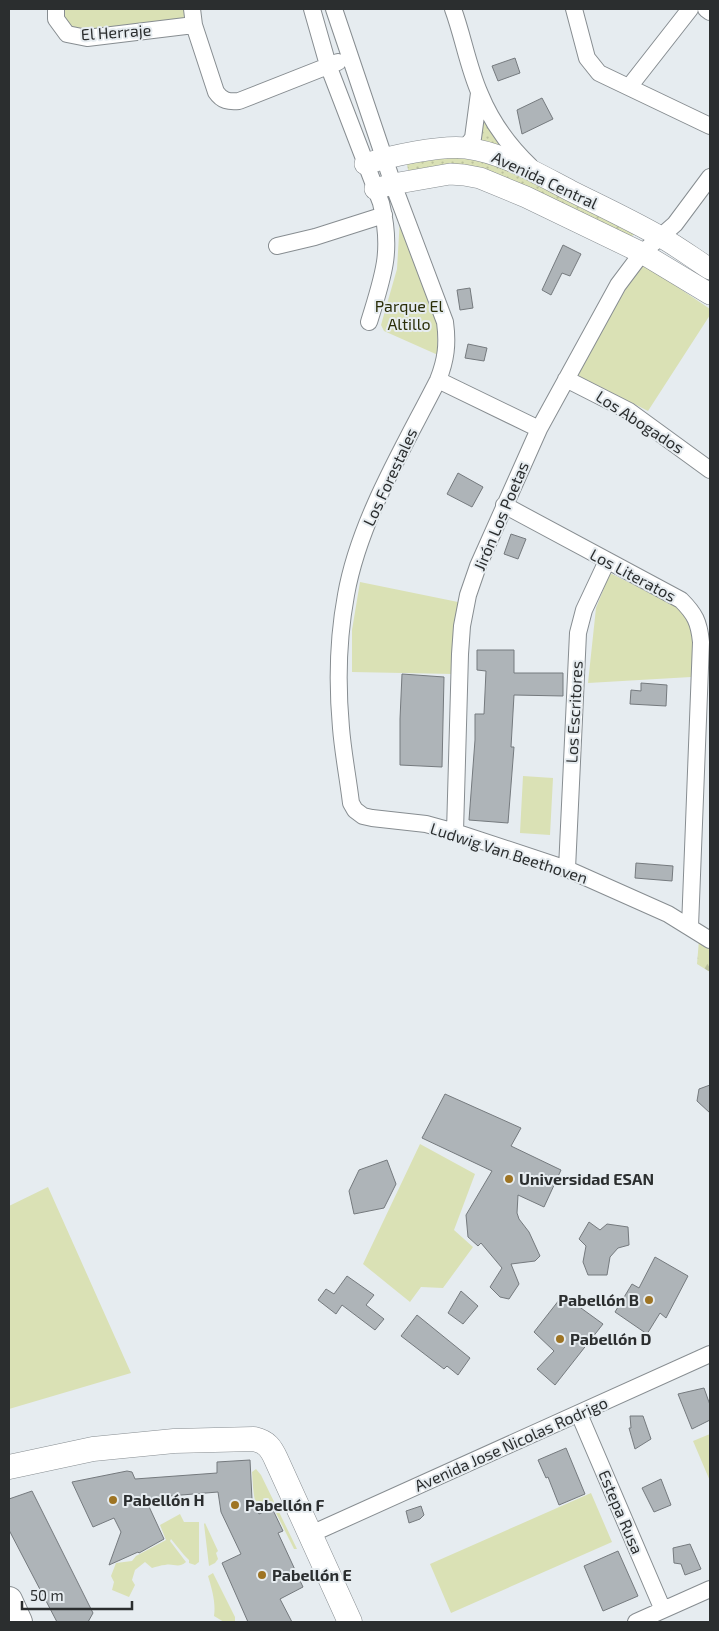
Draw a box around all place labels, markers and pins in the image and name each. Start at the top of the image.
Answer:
place label: Universidad ESAN [519,1169,654,1188]
marker: Universidad ESAN [503,1173,515,1185]
place label: Pabellón B [558,1290,639,1309]
marker: Pabellón B [643,1294,655,1306]
place label: Pabellón D [570,1329,651,1348]
marker: Pabellón D [554,1333,566,1345]
place label: Pabellón H [123,1490,205,1509]
marker: Pabellón H [107,1494,119,1506]
place label: Pabellón F [245,1495,324,1514]
marker: Pabellón F [229,1499,241,1511]
place label: Pabellón E [272,1565,352,1584]
marker: Pabellón E [256,1569,268,1581]

